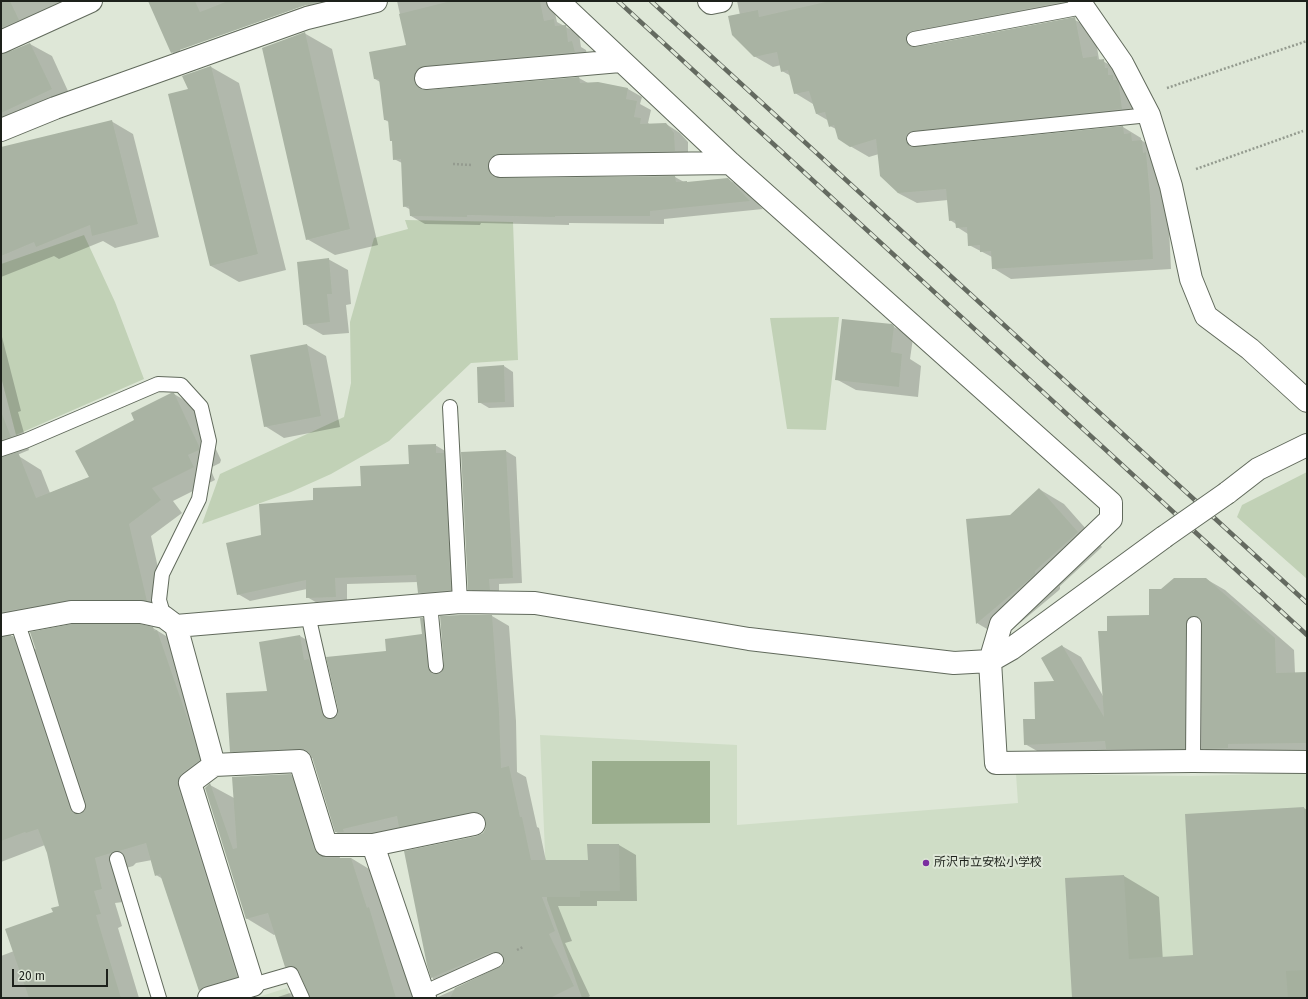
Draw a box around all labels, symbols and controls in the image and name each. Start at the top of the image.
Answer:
place label: 所沢市立安松小学校 [934,856,1042,870]
marker: 所沢市立安松小学校 [921,858,931,868]
scale bar [14,961,110,987]
text: 20 m [19,969,45,983]

